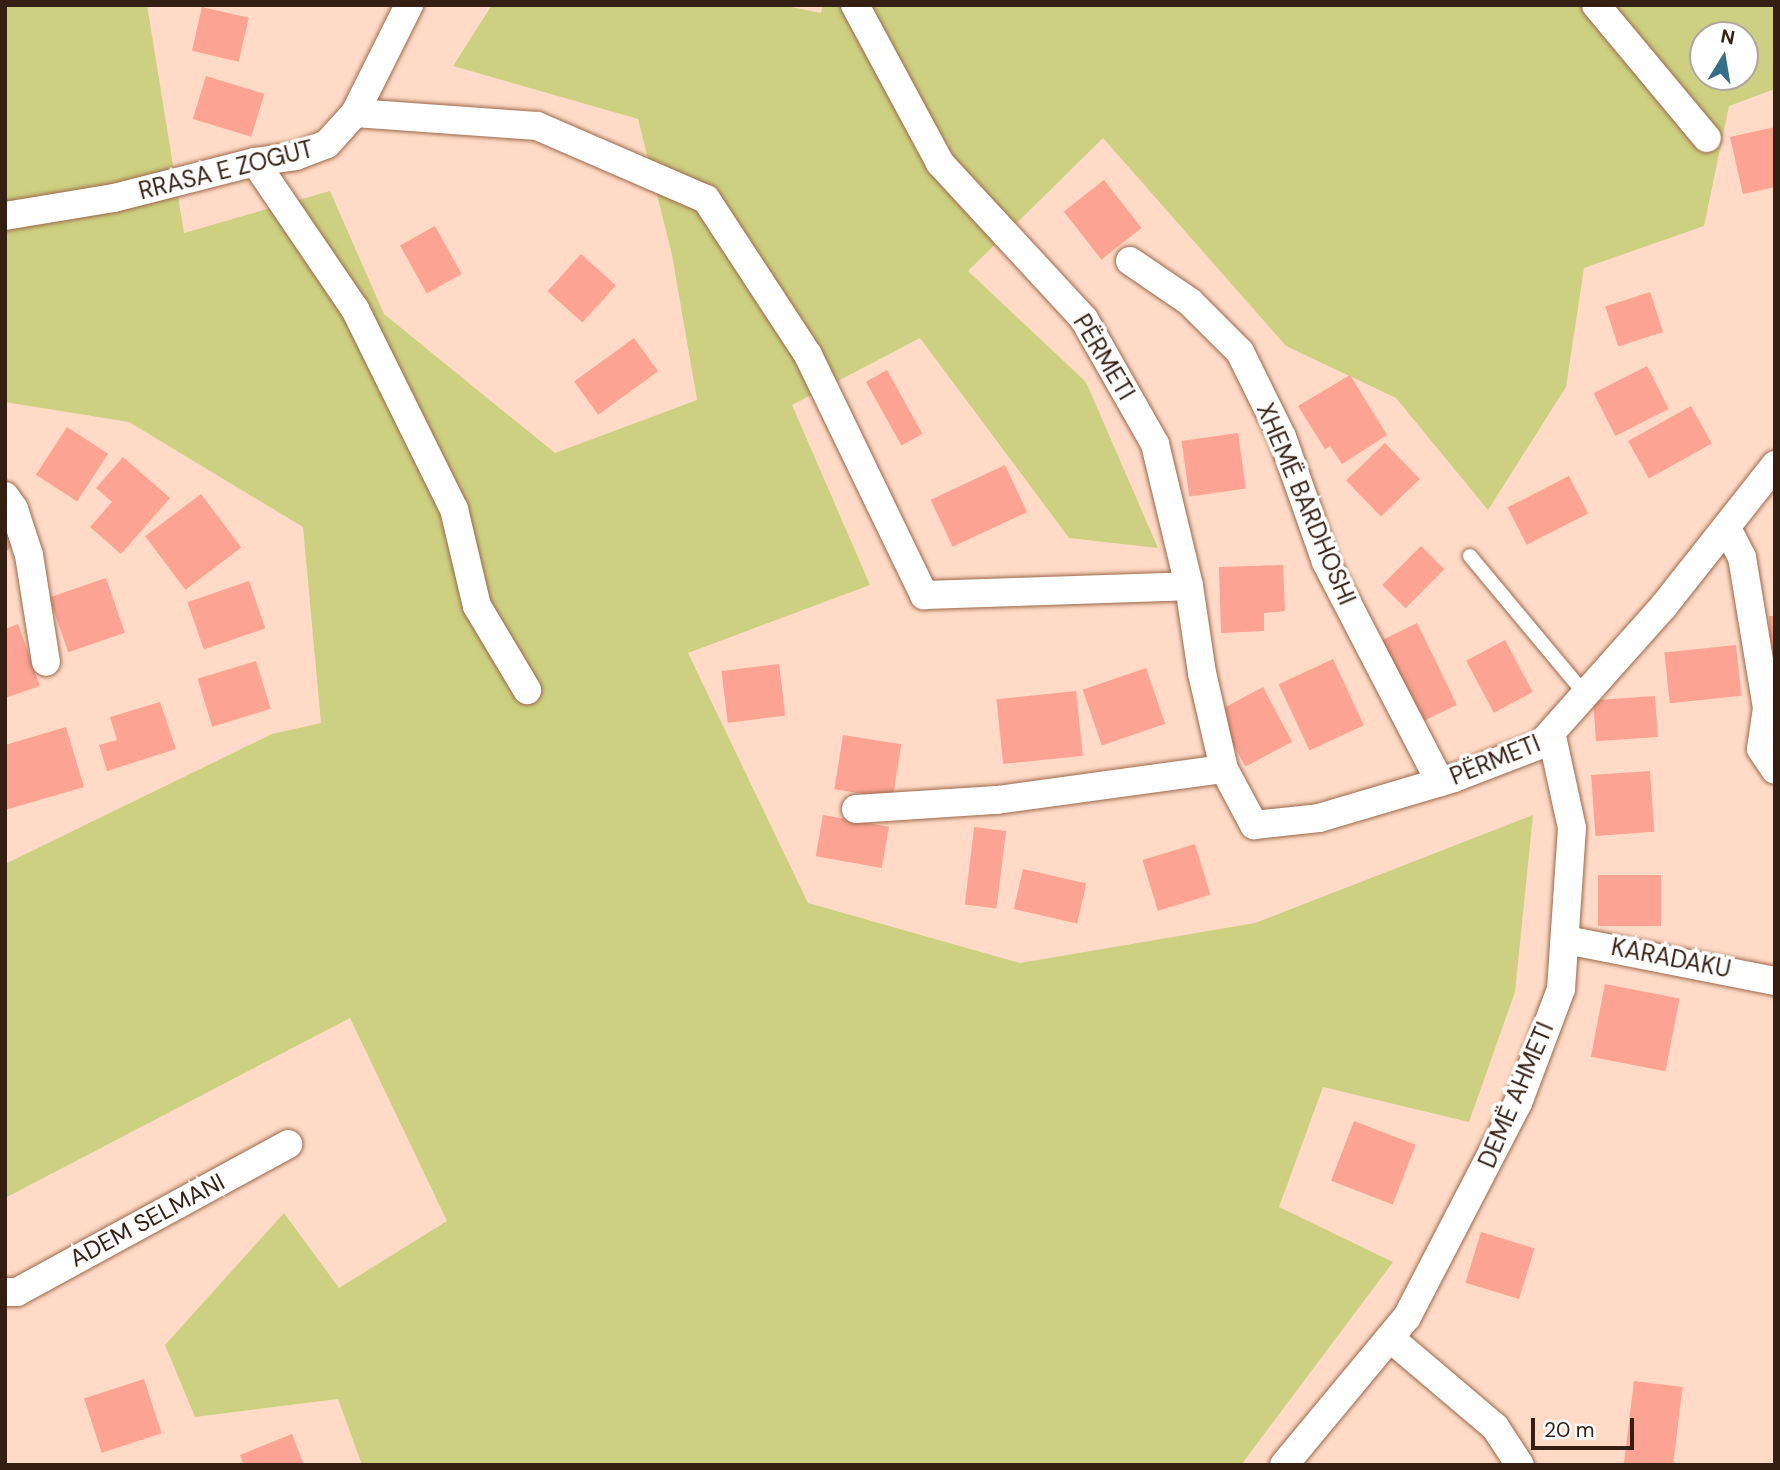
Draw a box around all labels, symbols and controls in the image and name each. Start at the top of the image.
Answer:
north arrow [1689,21,1759,91]
text: N [1719,23,1737,50]
street label: RRASA E ZOGUT [136,134,316,206]
street label: PËRMETI [1067,309,1141,405]
street label: XHEMË BARDHOSHI [1251,399,1361,609]
street label: PËRMETI [1446,729,1544,791]
street label: KARADAKU [1609,932,1733,984]
street label: DEMË AHMETI [1472,1018,1560,1172]
street label: ADEM SELMANI [65,1167,229,1273]
scale bar [1535,1404,1638,1448]
text: 20 m [1544,1416,1595,1444]

